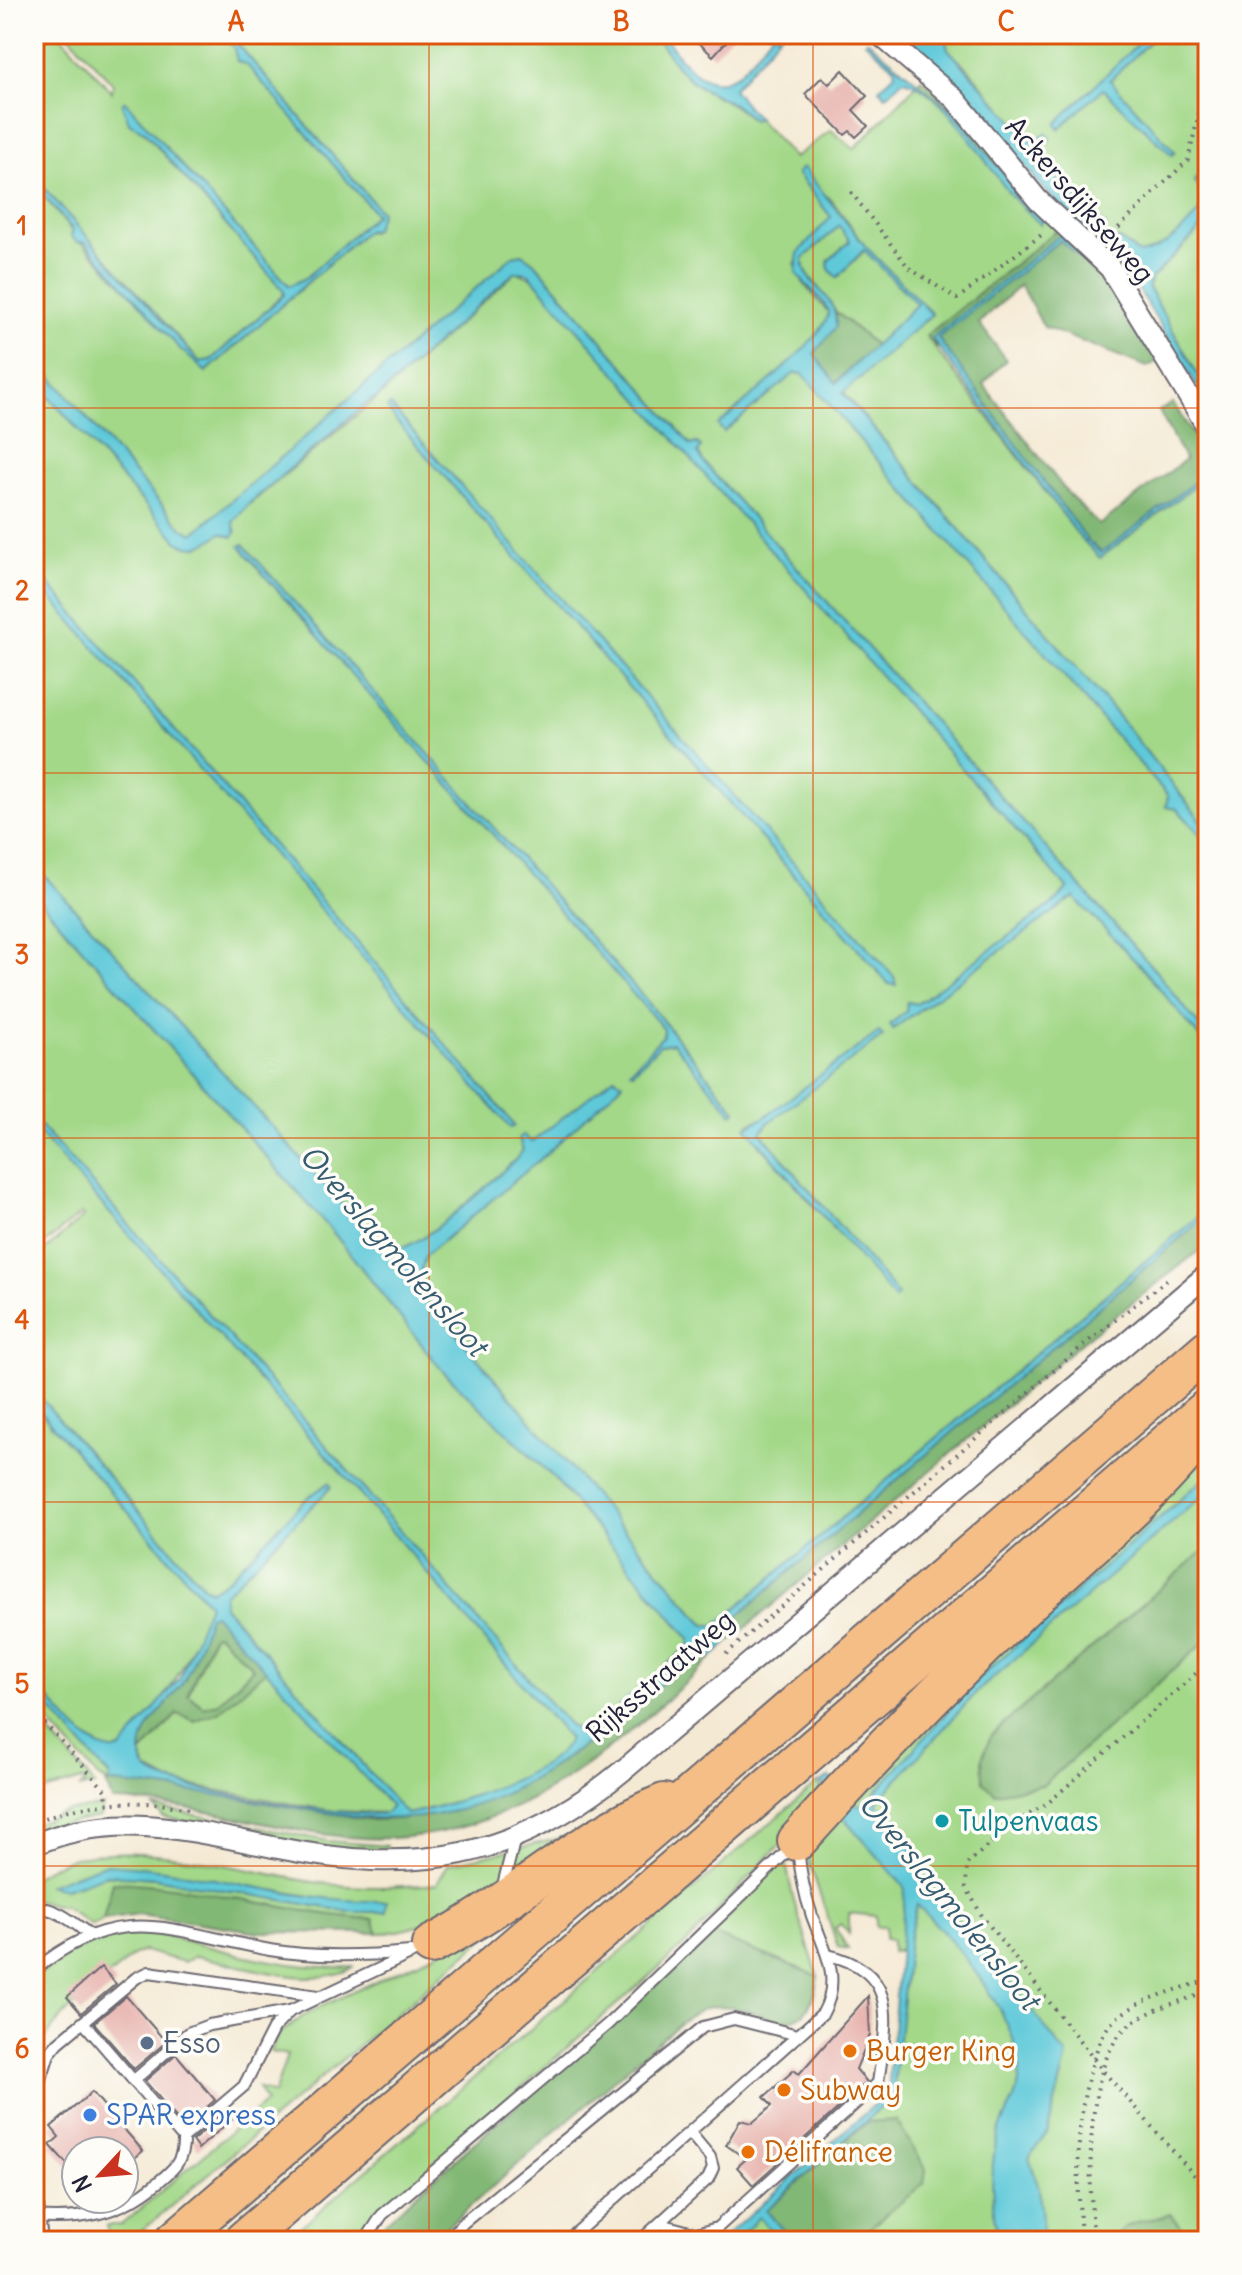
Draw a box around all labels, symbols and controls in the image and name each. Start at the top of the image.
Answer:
text: A [228,5,245,38]
text: B [612,5,630,38]
text: C [997,5,1015,38]
street label: Ackersdijkseweg [998,109,1162,291]
text: 1 [17,209,27,242]
text: 2 [15,574,29,607]
text: 3 [15,938,29,971]
water label: Overslagmolensloot [292,1137,499,1366]
text: 4 [14,1303,30,1336]
street label: Rijksstraatweg [579,1602,741,1750]
text: 5 [15,1667,30,1700]
water label: Overslagmolensloot [851,1785,1051,2020]
place label: Tulpenvaas [958,1803,1098,1839]
marker: Tulpenvaas [933,1812,951,1830]
place label: Esso [163,2025,221,2061]
text: 6 [14,2032,30,2065]
place label: Burger King [866,2033,1016,2069]
marker: Esso [138,2034,156,2052]
marker: Burger King [841,2042,859,2060]
place label: Subway [800,2072,901,2108]
marker: Subway [775,2081,793,2099]
place label: SPAR express [106,2097,276,2133]
marker: SPAR express [81,2106,99,2124]
place label: Délifrance [764,2134,893,2170]
north arrow [60,2135,140,2215]
marker: Délifrance [739,2143,757,2161]
text: N [66,2171,98,2197]

